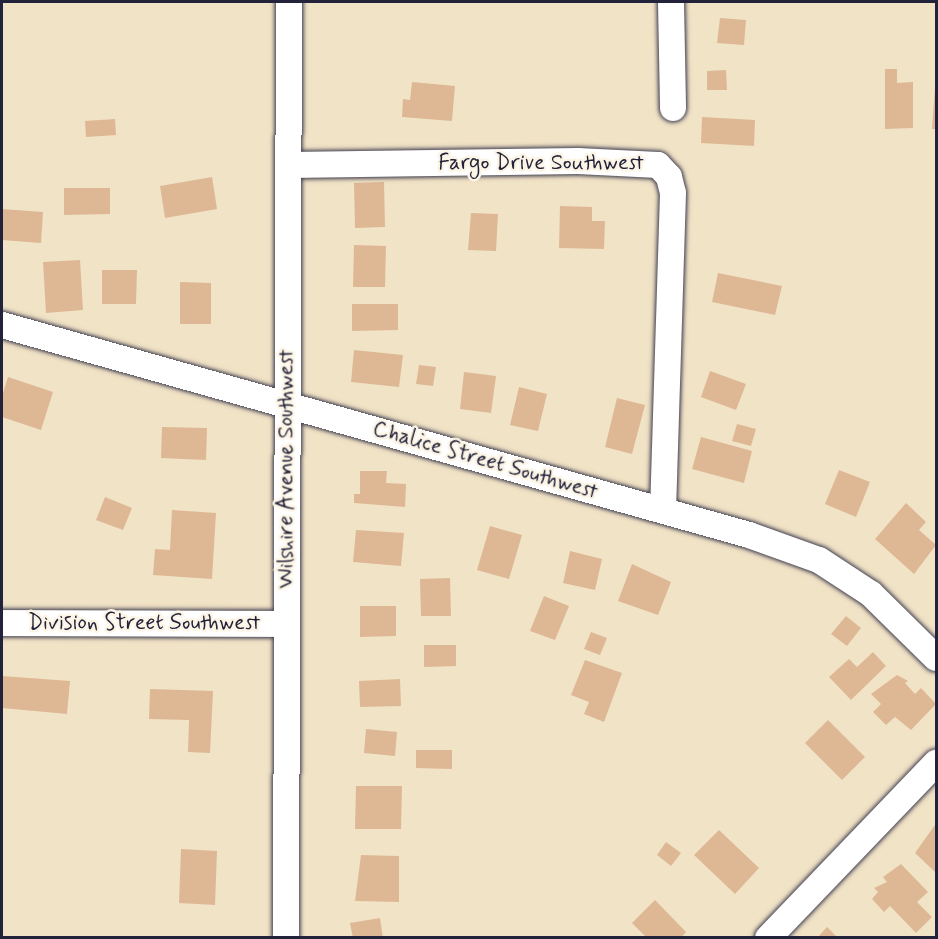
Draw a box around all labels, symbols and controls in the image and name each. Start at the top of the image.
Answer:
street label: Fargo Drive Southwest [441,151,641,177]
street label: Wilshire Avenue Southwest [274,348,300,590]
street label: Chalice Street Southwest [368,416,602,506]
street label: Division Street Southwest [27,611,261,637]

